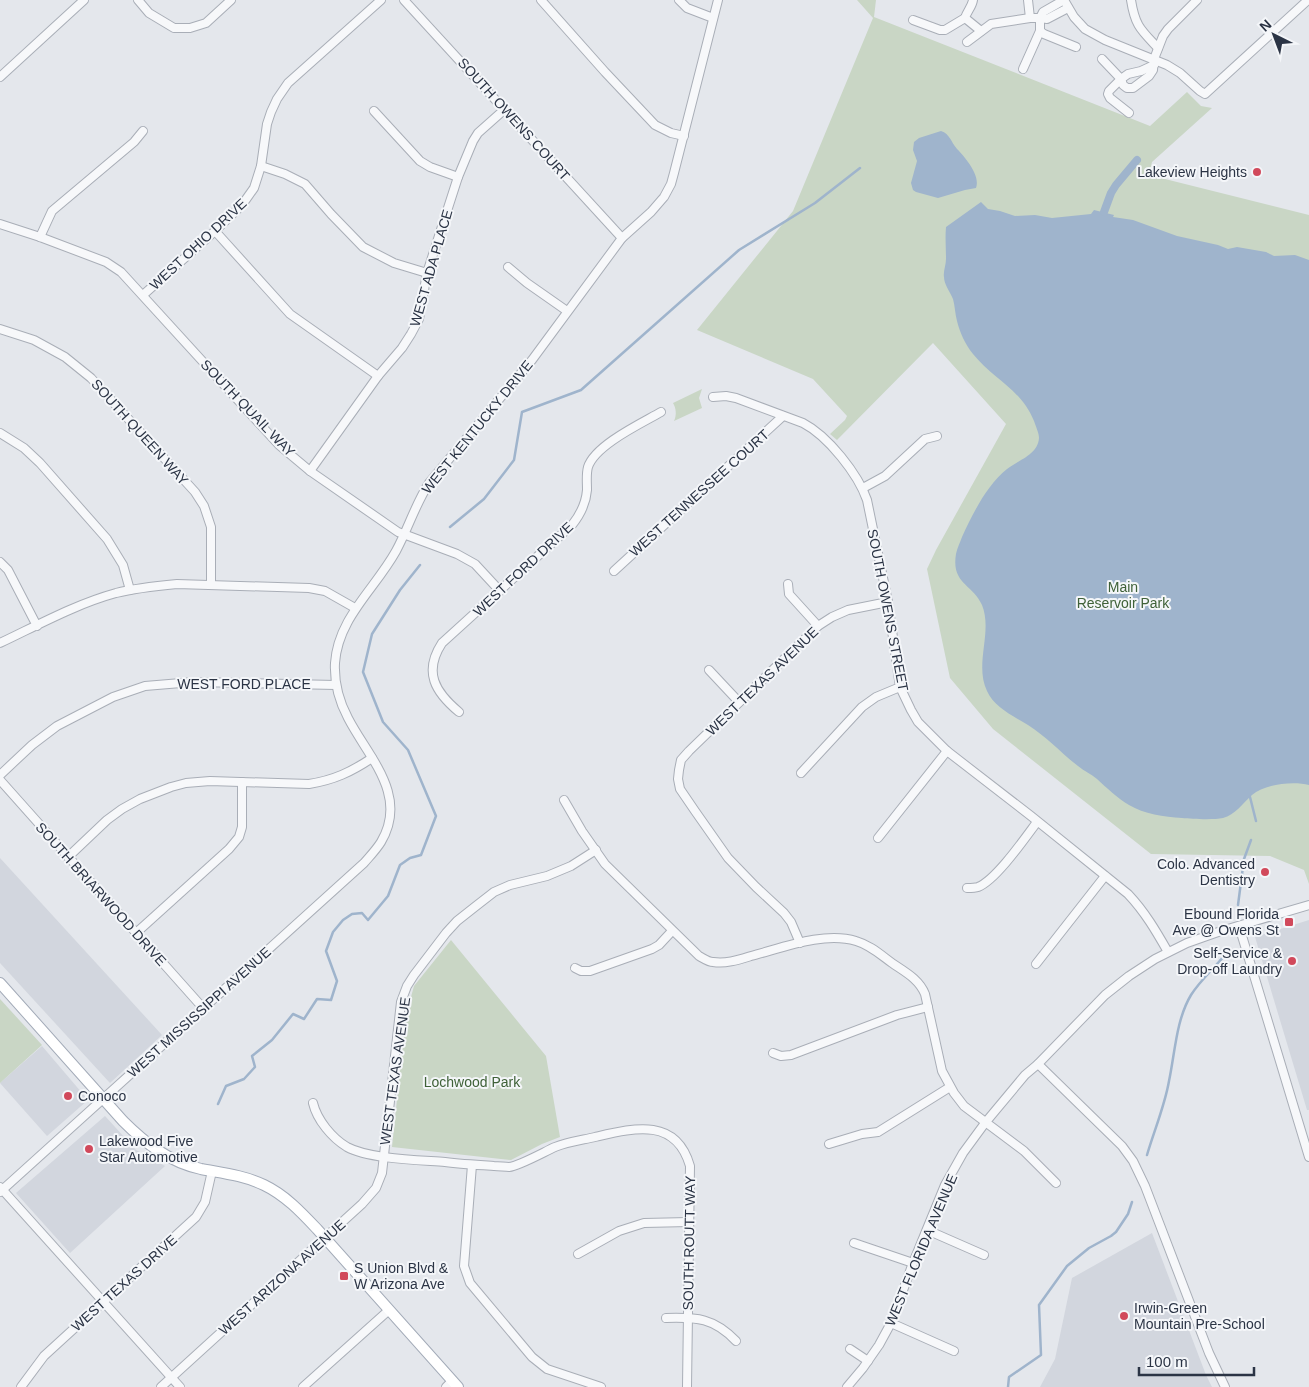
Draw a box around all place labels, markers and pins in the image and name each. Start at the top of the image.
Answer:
place label: Lakeview Heights [1137,164,1247,180]
marker: Lakeview Heights [1251,166,1263,178]
place label: Colo. Advanced Dentistry [1157,856,1255,888]
marker: Colo. Advanced Dentistry [1259,866,1271,878]
place label: Ebound Florida Ave @ Owens St [1172,906,1279,938]
marker: Ebound Florida Ave @ Owens St [1283,916,1295,928]
place label: Self-Service & Drop-off Laundry [1177,945,1283,977]
marker: Self-Service & Drop-off Laundry [1286,955,1298,967]
place label: Conoco [78,1088,126,1104]
marker: Conoco [62,1090,74,1102]
place label: Lakewood Five Star Automotive [99,1133,198,1165]
marker: Lakewood Five Star Automotive [83,1143,95,1155]
place label: S Union Blvd & W Arizona Ave [354,1260,449,1292]
marker: S Union Blvd & W Arizona Ave [338,1270,350,1282]
place label: Irwin-Green Mountain Pre-School [1134,1300,1265,1332]
marker: Irwin-Green Mountain Pre-School [1118,1310,1130,1322]

